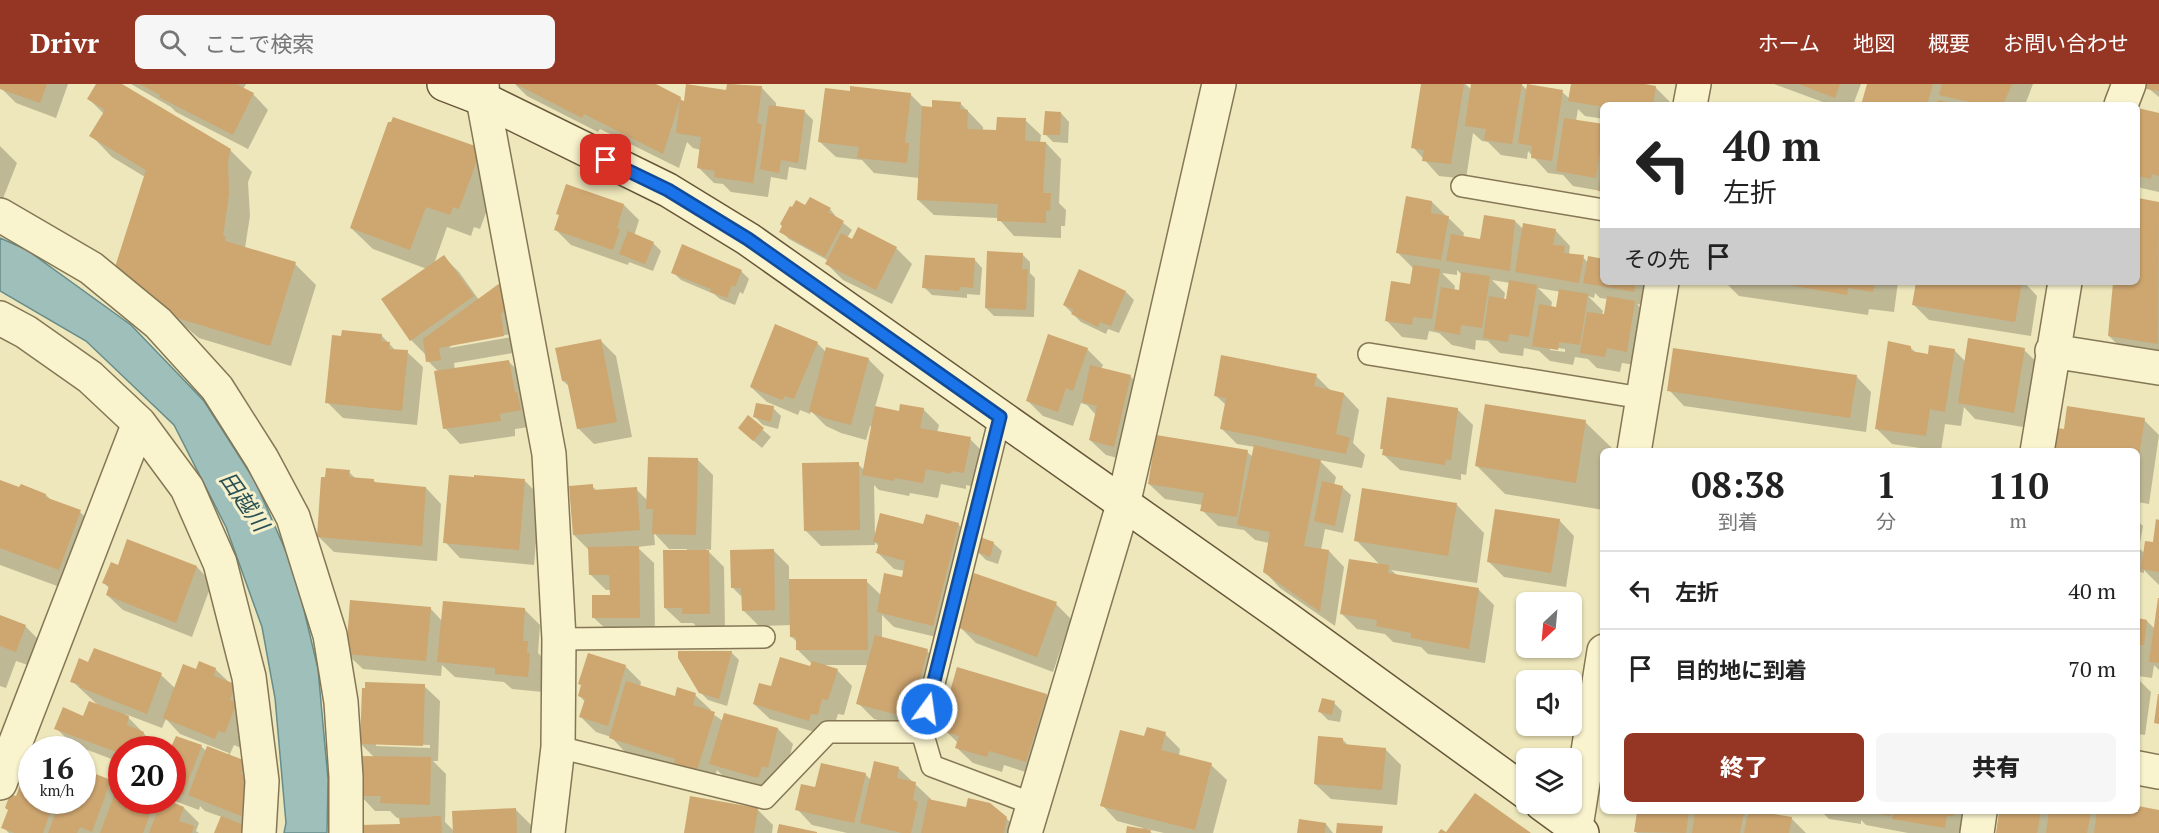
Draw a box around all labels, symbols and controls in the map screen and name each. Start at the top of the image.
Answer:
search box [135,15,555,69]
text: Drivr [30,24,99,61]
icon: search [156,26,189,59]
text: ここで検索 [204,29,314,58]
text: ホーム [1758,29,1820,57]
text: 地図 [1853,29,1895,57]
text: 概要 [1928,29,1970,57]
text: お問い合わせ [2003,29,2129,57]
text: 40 m [1723,117,1821,173]
icon: left [1624,126,1702,204]
pin [580,134,631,185]
icon: arrive [589,143,622,176]
text: 左折 [1723,174,1777,210]
icon: arrive [1702,240,1735,273]
text: その先 [1624,244,1690,273]
text: 08:38 [1691,461,1785,508]
text: 1 [1876,461,1897,508]
text: 110 [1988,462,2049,509]
water label: 田越川 [214,466,277,538]
text: m [2010,507,2027,534]
text: 到着 [1718,508,1758,535]
text: 分 [1876,508,1896,535]
icon: left [1624,574,1657,607]
text: 40 m [2068,576,2116,605]
text: 左折 [1675,577,1719,606]
north arrow [1516,592,1582,658]
map controls [1516,592,1582,814]
icon: arrive [1624,652,1657,685]
text: 70 m [2068,654,2116,683]
text: 目的地に到着 [1675,655,1807,684]
button: sound [1516,670,1582,736]
position arrow [895,677,959,741]
button: 終了 [1624,733,1864,802]
button: 共有 [1876,733,2116,802]
speed limit sign: 20 [108,736,186,814]
text: 16 [40,748,74,788]
button: layers [1516,748,1582,814]
text: km/h [40,780,74,800]

